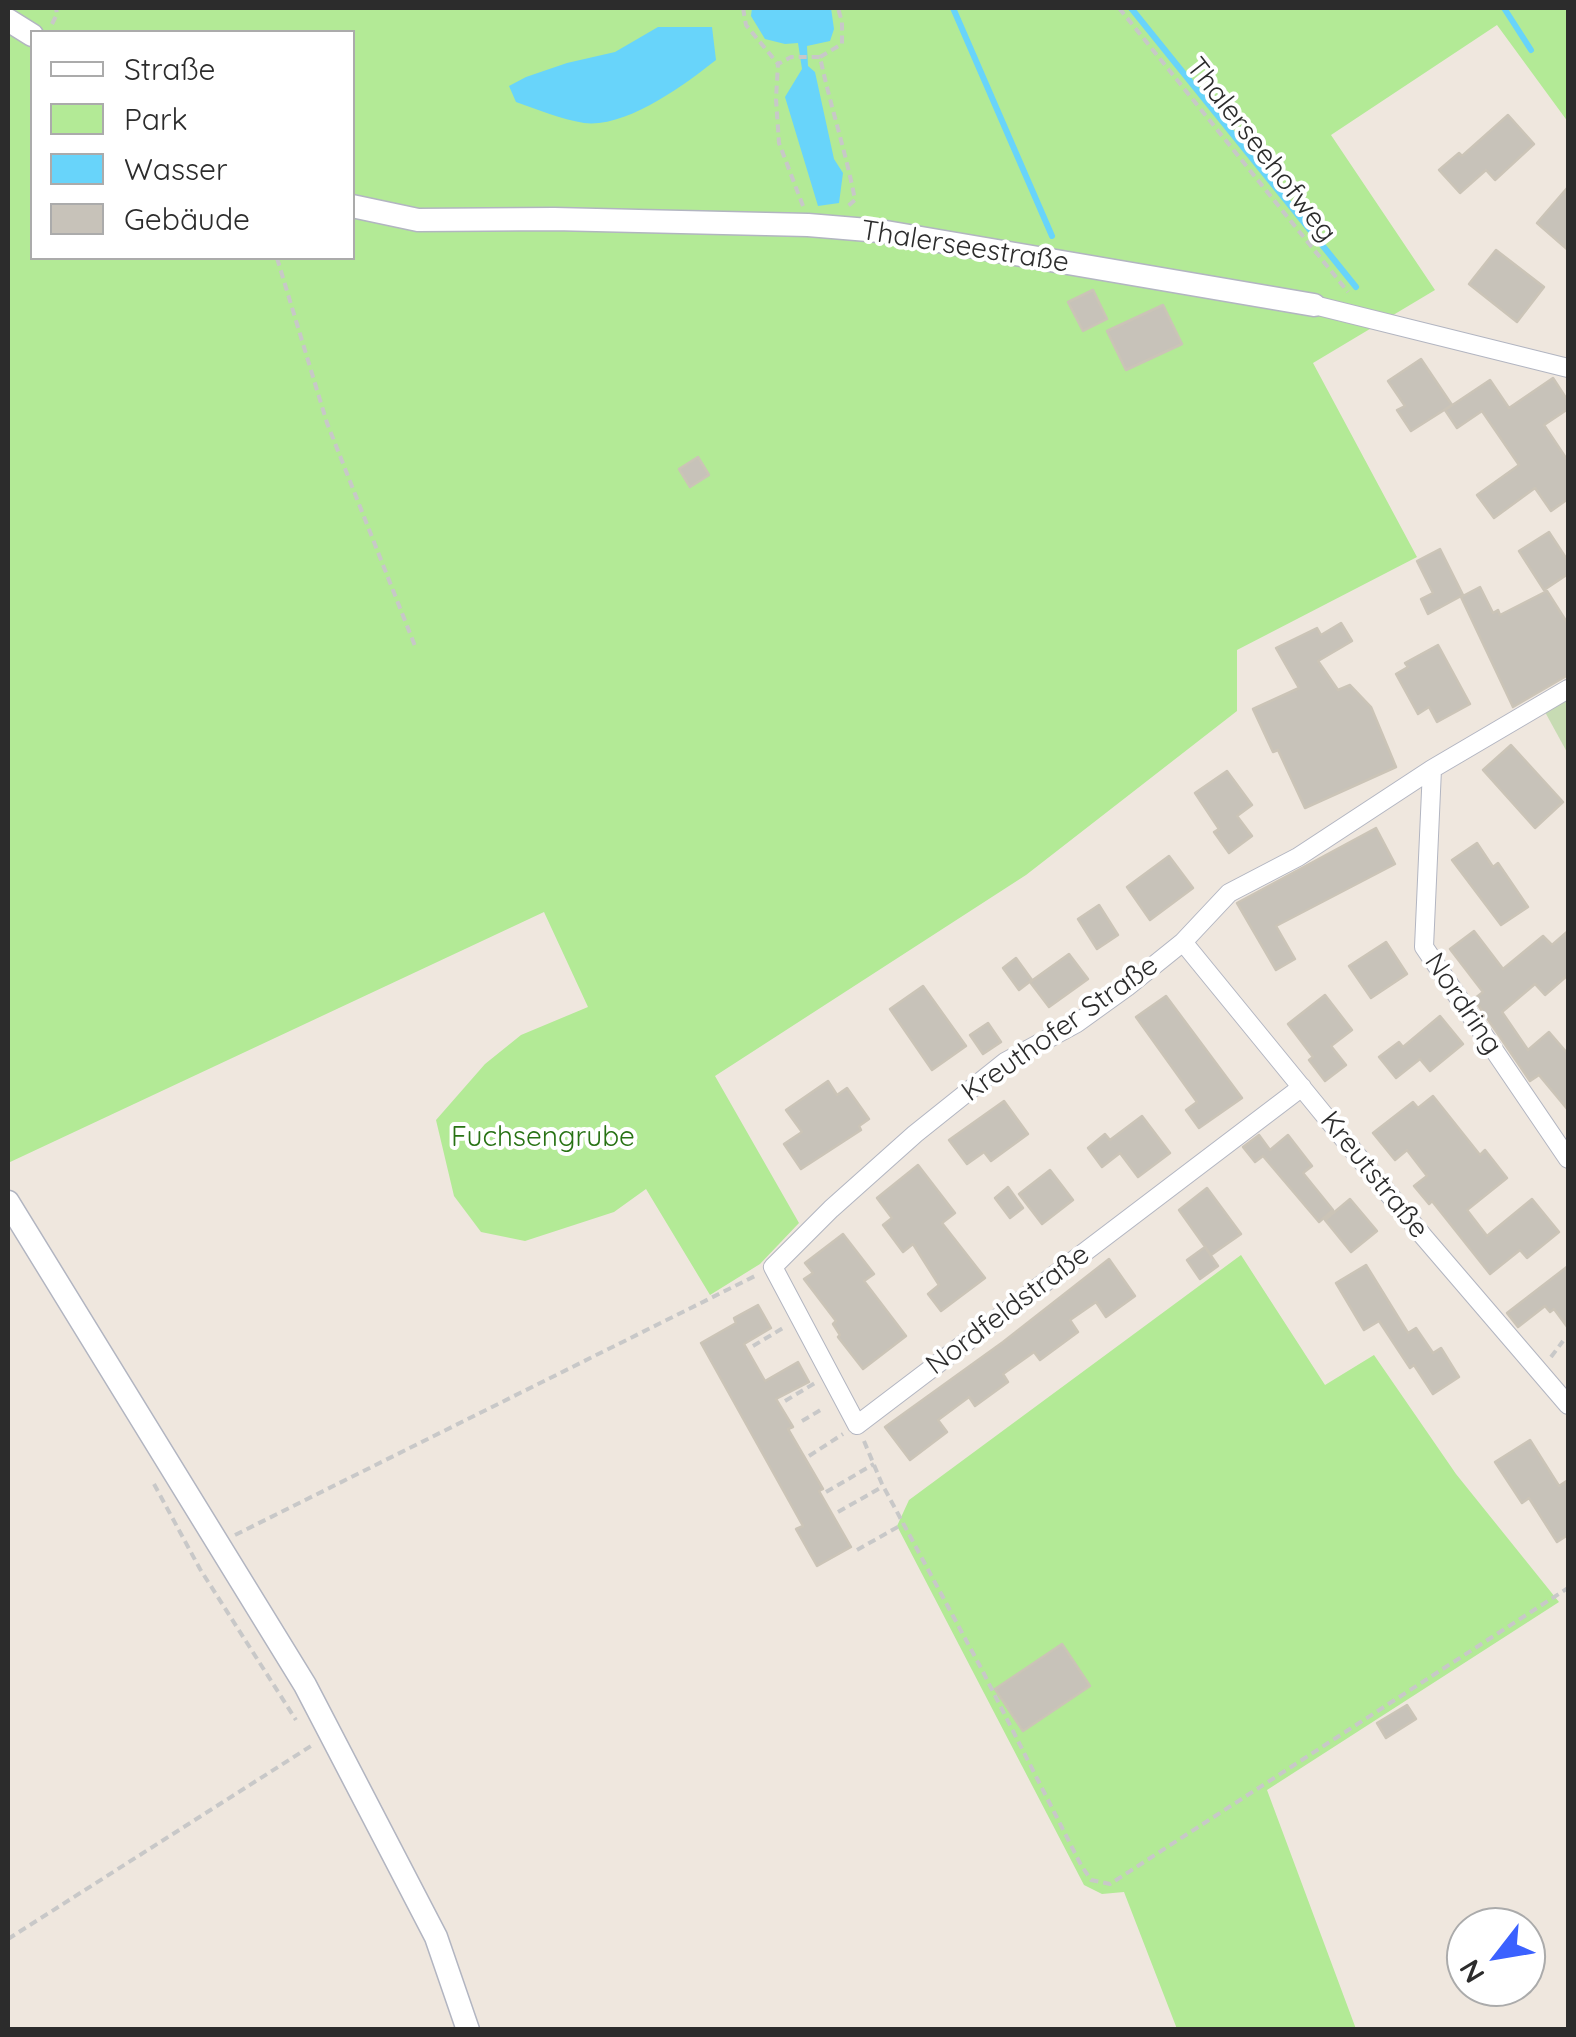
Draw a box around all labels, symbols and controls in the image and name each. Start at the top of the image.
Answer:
legend [30,30,355,260]
text: Straße [124,50,216,88]
street label: Thalerseehofweg [1179,51,1343,249]
text: Park [124,100,188,138]
text: Wasser [124,150,228,188]
text: Gebäude [124,200,250,238]
street label: Thalerseestraße [859,214,1071,280]
street label: Nordring [1417,947,1509,1061]
street label: Kreuthofer Straße [956,949,1164,1109]
street label: Kreutstraße [1313,1105,1435,1245]
park label: Fuchsengrube [451,1121,635,1155]
street label: Nordfeldstraße [920,1238,1096,1382]
north arrow [1446,1907,1546,2007]
text: N [1451,1954,1492,1990]

